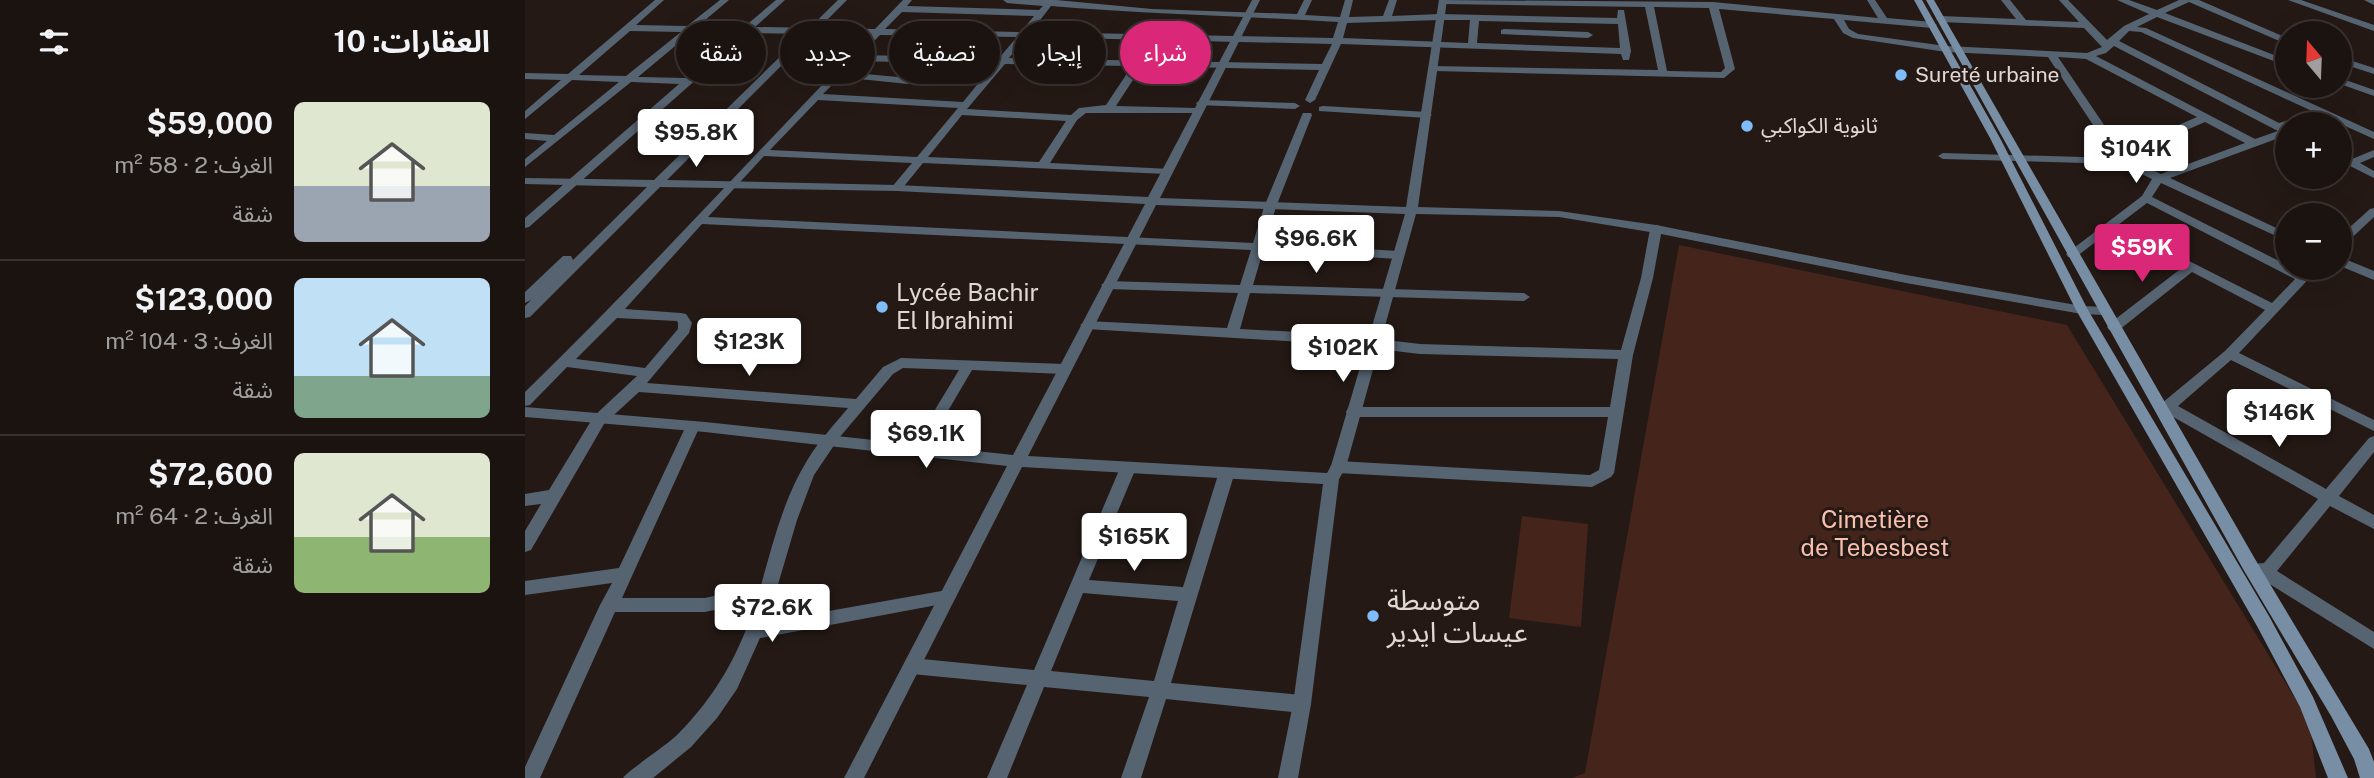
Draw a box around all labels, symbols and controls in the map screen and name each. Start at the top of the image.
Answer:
chip: شقة [676,21,766,84]
chip: جديد [780,21,875,84]
chip: تصفية [889,21,1000,84]
chip: إيجار [1014,21,1106,84]
chip: شراء [1120,21,1211,84]
north arrow [2275,21,2352,98]
map controls [2275,21,2352,280]
icon: filters [35,23,73,61]
text: العقارات: 10 [334,23,490,59]
place label: Sureté urbaine [1915,62,2060,87]
marker: Sureté urbaine [1893,67,1909,83]
text: $59,000 [146,105,273,141]
pin: $95.8K [639,110,753,169]
button: + [2275,112,2352,189]
place label: ثانوية الكواكبي [1761,113,1878,142]
text: $95.8K [654,118,738,145]
marker: ثانوية الكواكبي [1739,118,1755,134]
pin: $104K [2087,125,2185,185]
icon: home [350,130,434,214]
text: $104K [2100,134,2172,161]
text: الغرف: 2 · 58 m² [114,151,273,178]
text: شقة [232,200,273,227]
button: − [2275,203,2352,280]
pin: $96.6K [1259,216,1373,275]
text: $96.6K [1274,224,1358,251]
pin: $59K [2101,224,2183,284]
text: $59K [2111,233,2173,260]
place label: Lycée Bachir El Ibrahimi [896,278,1039,334]
text: $123,000 [135,281,273,317]
marker: Lycée Bachir El Ibrahimi [874,299,890,315]
icon: home [350,306,434,390]
pin: $123K [700,318,798,378]
pin: $102K [1294,324,1392,384]
text: الغرف: 3 · 104 m² [105,327,273,354]
text: $123K [713,327,785,354]
text: $102K [1307,333,1379,360]
text: شقة [232,376,273,403]
pin: $146K [2230,390,2328,449]
text: $146K [2243,398,2315,425]
pin: $69.1K [869,410,983,470]
text: $69.1K [887,419,965,446]
text: $72,600 [148,456,273,492]
icon: home [350,481,434,565]
text: الغرف: 2 · 64 m² [115,502,273,529]
park label: Cimetière de Tebesbest [1801,505,1949,561]
pin: $165K [1085,514,1183,573]
text: $165K [1098,522,1170,549]
text: شقة [232,551,273,578]
place label: متوسطة عيسات ايدير [1386,583,1527,649]
pin: $72.6K [715,584,829,644]
text: $72.6K [731,593,813,620]
marker: متوسطة عيسات ايدير [1365,608,1381,624]

